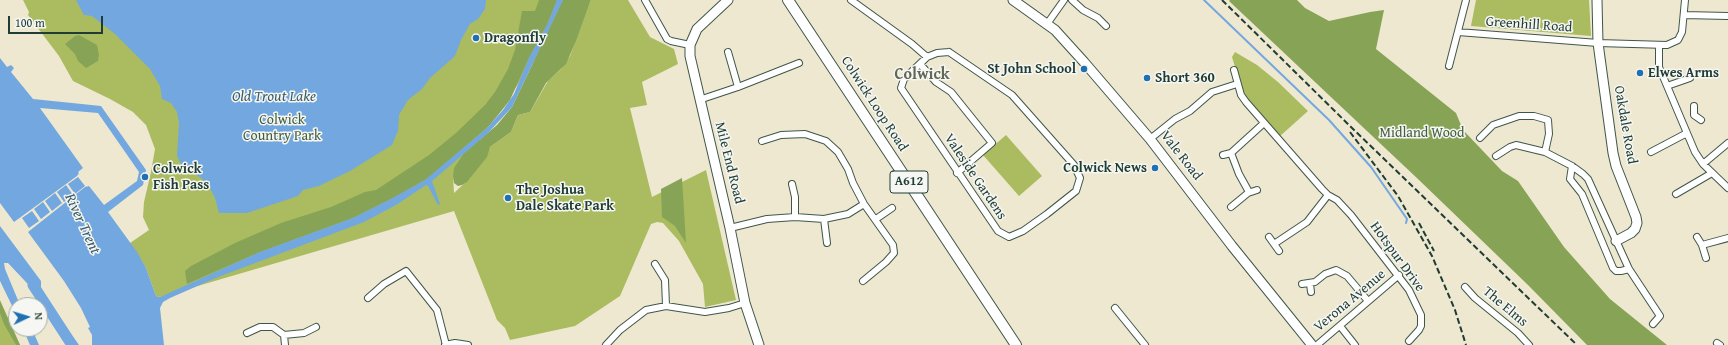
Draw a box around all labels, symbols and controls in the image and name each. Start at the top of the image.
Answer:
scale bar [10,8,105,34]
text: 100 m [15,14,45,31]
street label: Greenhill Road [1485,14,1573,36]
place label: Dragonfly [484,30,546,46]
marker: Dragonfly [471,33,481,43]
street label: Colwick Loop Road [837,53,911,155]
place label: St John School [987,61,1076,77]
marker: St John School [1079,64,1089,74]
district label: Colwick [894,65,950,85]
place label: Elwes Arms [1648,65,1719,81]
marker: Elwes Arms [1635,68,1645,78]
place label: Short 360 [1155,70,1215,86]
marker: Short 360 [1142,73,1152,83]
street label: Oakdale Road [1610,85,1640,165]
water label: Old Trout Lake [232,88,316,106]
park label: Colwick Country Park [243,112,321,144]
street label: Mile End Road [711,120,747,206]
park label: Midland Wood [1380,125,1464,141]
street label: Vale Road [1157,128,1205,184]
street label: Valeside Gardens [940,131,1010,223]
place label: Colwick News [1063,160,1147,176]
place label: Colwick Fish Pass [153,161,209,194]
marker: Colwick News [1150,163,1160,173]
road number: A612 [890,171,928,193]
marker: Colwick Fish Pass [140,172,150,182]
place label: The Joshua Dale Skate Park [516,182,614,214]
water label: River Trent [60,191,104,257]
marker: The Joshua Dale Skate Park [503,193,513,203]
street label: Hotspur Drive [1366,219,1428,295]
street label: Verona Avenue [1311,266,1389,336]
street label: The Elms [1479,283,1531,331]
north arrow [8,297,48,337]
text: N [31,312,47,320]

